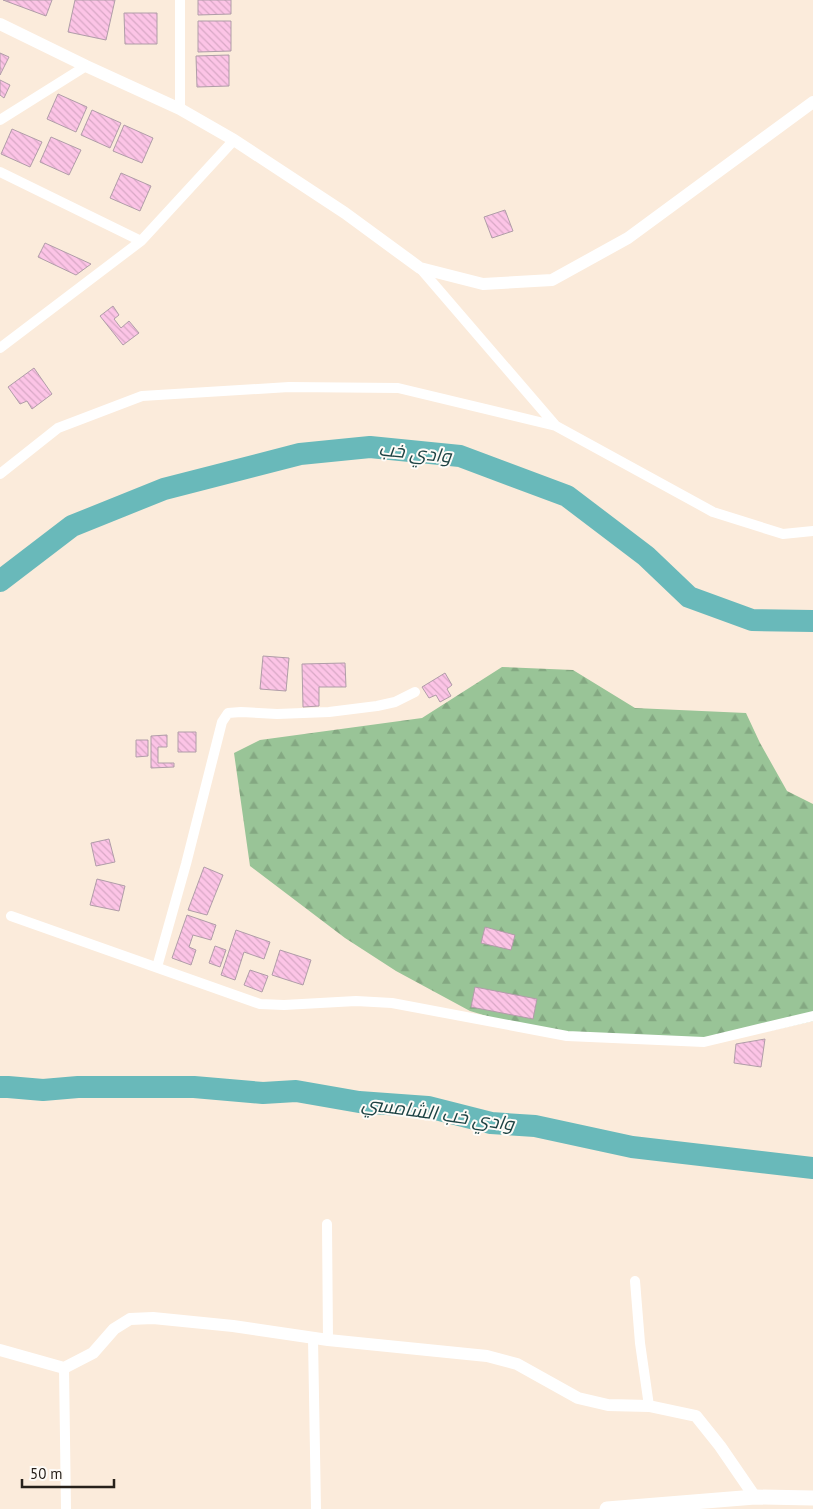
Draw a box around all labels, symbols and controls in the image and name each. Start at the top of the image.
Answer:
water label: وادي خب [377,436,454,472]
water label: وادي خب الشامسي [360,1090,517,1140]
scale bar [22,1456,115,1488]
text: 50 m [30,1464,63,1483]

